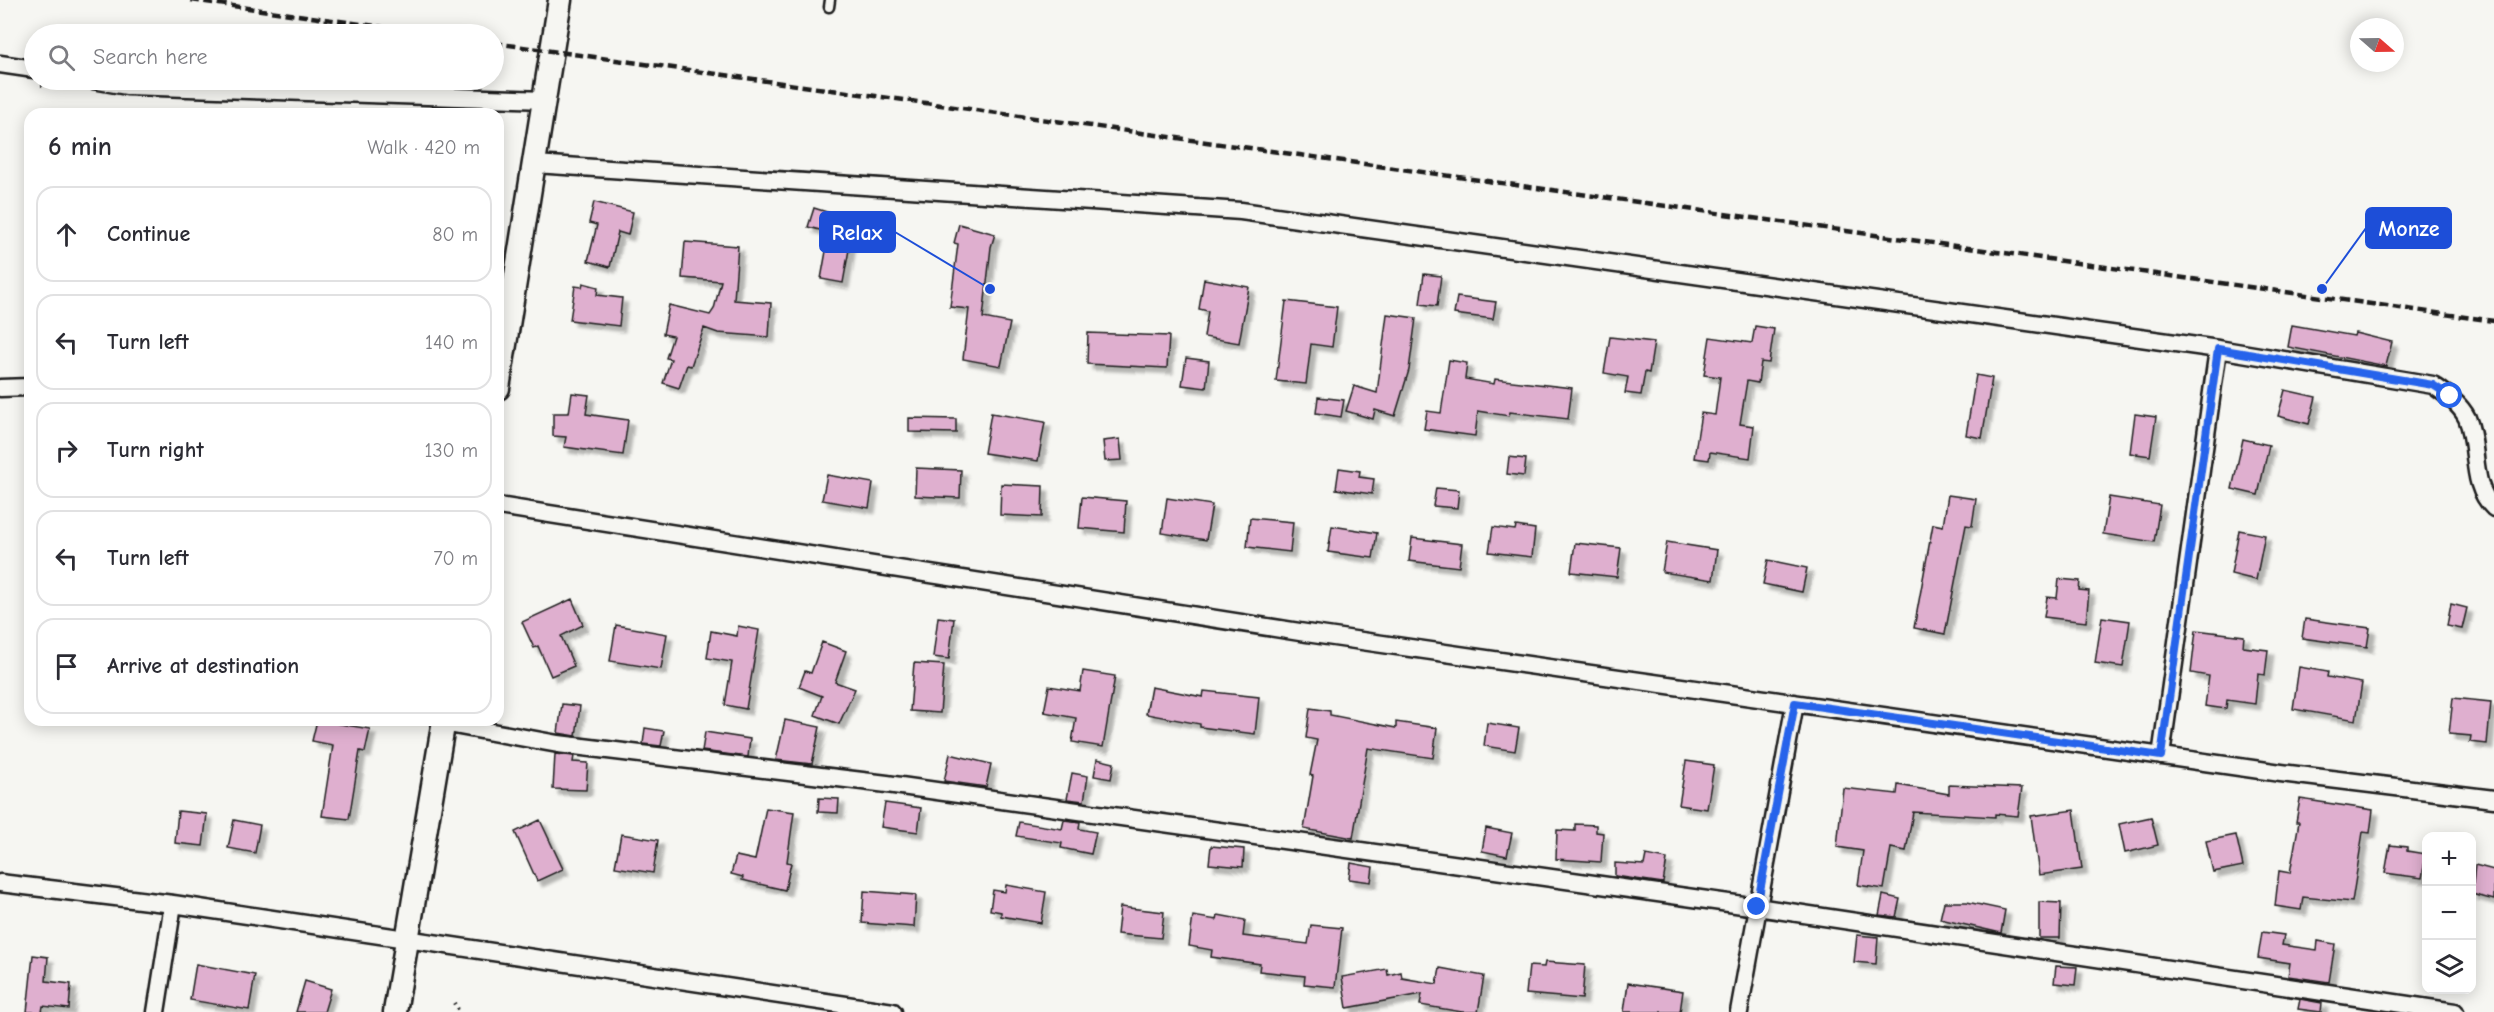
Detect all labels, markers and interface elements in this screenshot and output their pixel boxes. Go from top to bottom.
north arrow [2350,18,2404,72]
search box [24,24,504,90]
icon: search [45,41,78,74]
text: Search here [93,44,208,70]
text: 6 min [48,132,112,162]
text: Walk · 420 m [367,136,480,159]
callout: Monze [2366,208,2451,248]
callout: Relax [820,212,895,252]
text: Monze [2379,216,2440,242]
icon: ahead [50,218,83,251]
text: Relax [832,220,883,246]
text: Continue [107,221,190,247]
text: 80 m [432,223,478,246]
icon: left [50,326,83,359]
text: Turn left [107,329,189,355]
text: 140 m [425,331,478,354]
route start [2436,382,2462,408]
icon: right [50,434,83,467]
text: Turn right [107,437,204,463]
text: 130 m [425,439,478,462]
icon: left [50,542,83,575]
text: Turn left [107,545,189,571]
text: 70 m [433,547,478,570]
icon: arrive [50,650,83,683]
text: Arrive at destination [107,653,299,679]
map controls [2422,832,2476,994]
button: + [2422,832,2476,886]
button: − [2422,886,2476,940]
route end [1743,893,1769,919]
button: layers [2422,940,2476,994]

